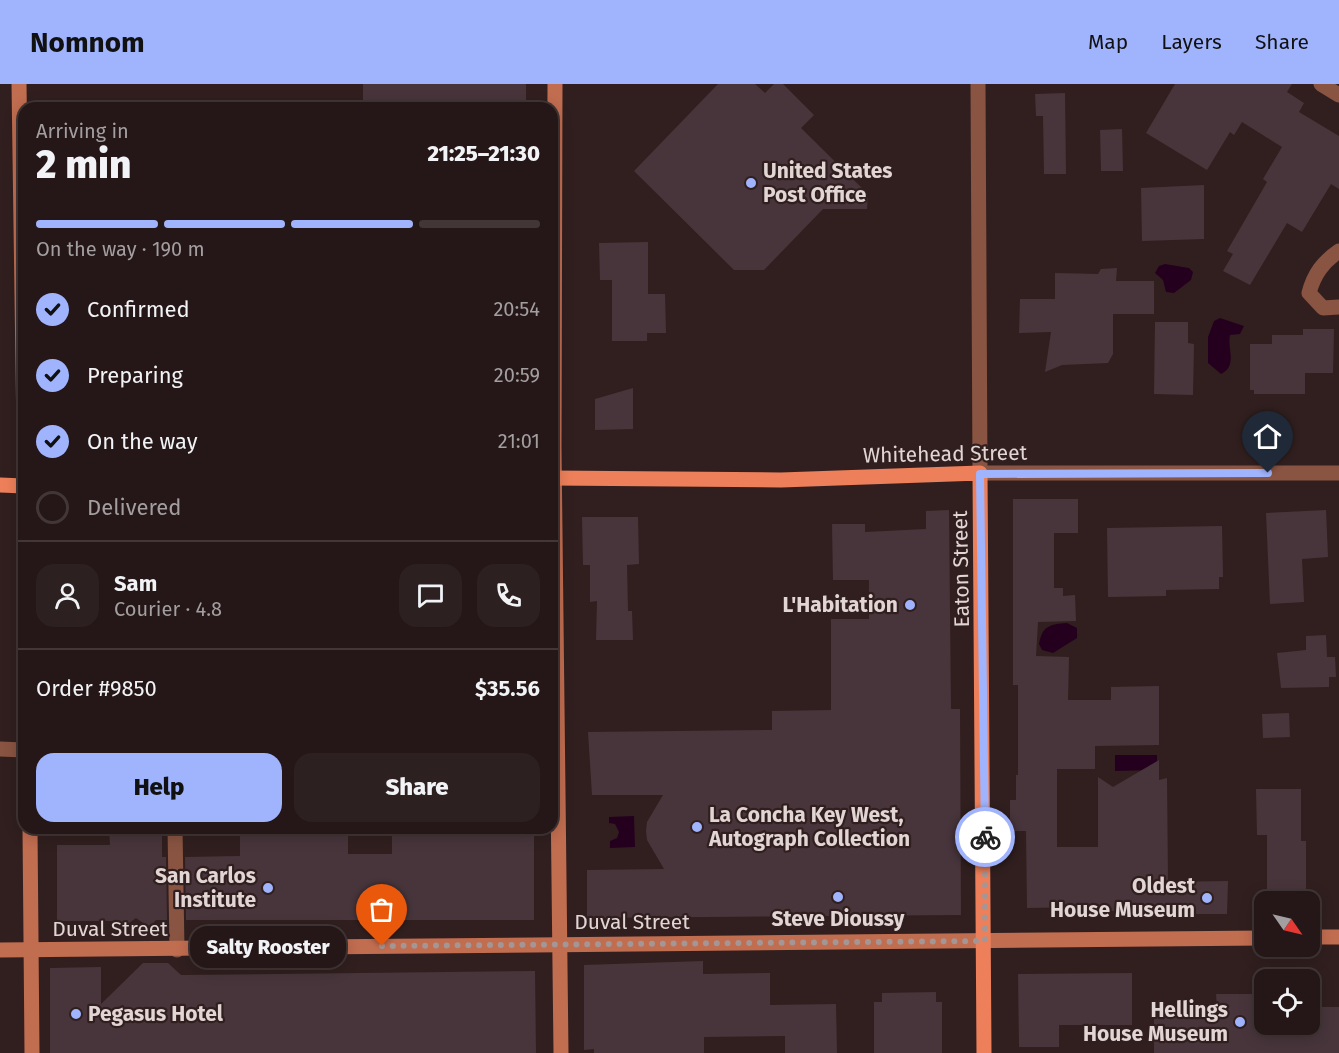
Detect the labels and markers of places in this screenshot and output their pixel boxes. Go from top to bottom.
place label: United States Post Office [763,158,892,208]
marker: United States Post Office [744,176,758,190]
pin [1242,411,1293,473]
place label: L'Habitation [783,592,898,618]
marker: L'Habitation [903,598,917,612]
place label: La Concha Key West, Autograph Collection [708,802,910,852]
marker: La Concha Key West, Autograph Collection [690,820,704,834]
place label: San Carlos Institute [155,863,256,913]
place label: Oldest House Museum [1050,873,1196,923]
marker: San Carlos Institute [261,881,275,895]
pin [356,884,407,946]
marker: Steve Dioussy [831,890,845,904]
marker: Oldest House Museum [1200,891,1214,905]
place label: Steve Dioussy [772,906,905,932]
callout: Salty Rooster [190,925,346,967]
place label: Hellings House Museum [1083,997,1228,1047]
place label: Pegasus Hotel [88,1001,224,1027]
marker: Pegasus Hotel [69,1007,83,1021]
marker: Hellings House Museum [1233,1015,1247,1029]

